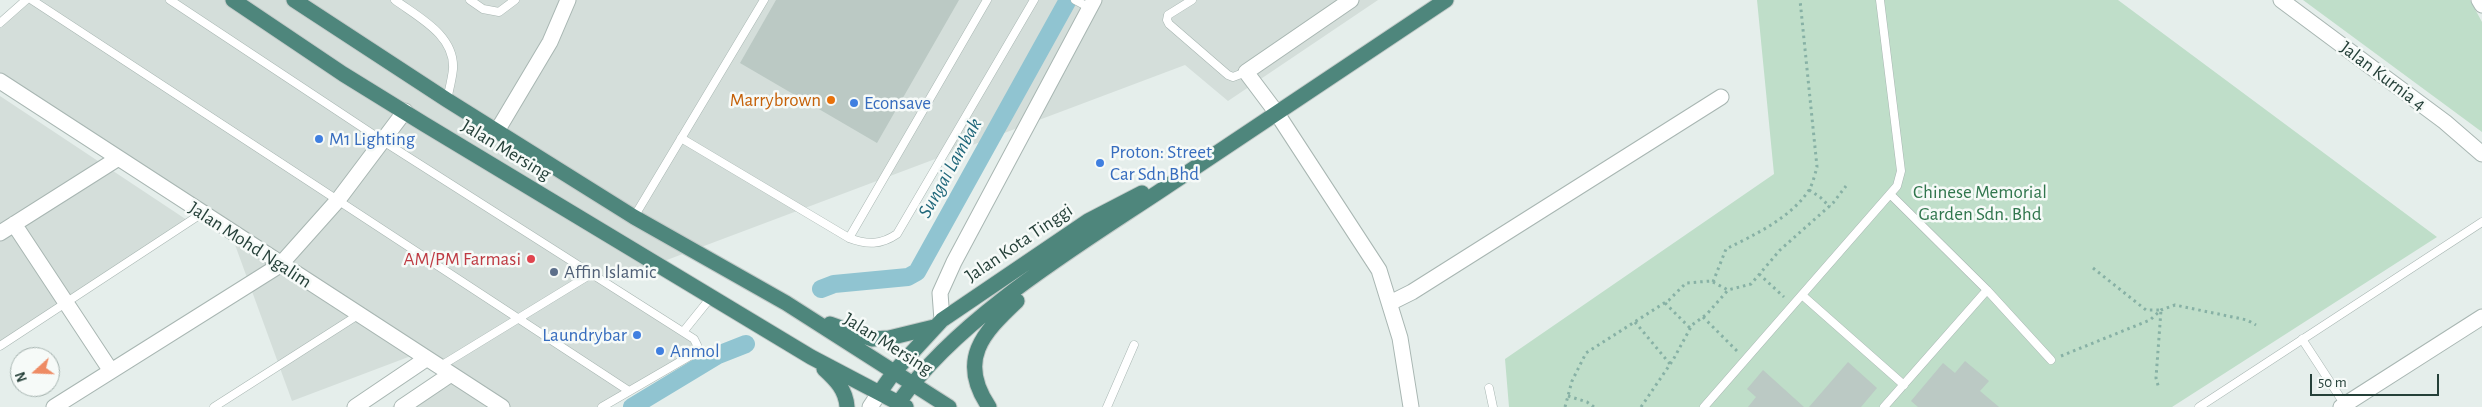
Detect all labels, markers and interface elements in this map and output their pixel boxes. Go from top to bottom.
street label: Jalan Kurnia 4 [2336,36,2430,116]
place label: Marrybrown [730,89,821,111]
place label: Econsave [864,92,931,114]
marker: Marrybrown [825,94,837,106]
marker: Econsave [848,97,860,109]
street label: Jalan Mersing [457,114,555,186]
water label: Sungai Lambak [913,114,987,222]
place label: M1 Lighting [329,128,415,150]
marker: M1 Lighting [313,133,325,145]
place label: Proton: Street Car Sdn Bhd [1110,141,1212,185]
marker: Proton: Street Car Sdn Bhd [1094,157,1106,169]
park label: Chinese Memorial Garden Sdn. Bhd [1913,181,2047,225]
street label: Jalan Mohd Ngalim [184,197,316,293]
street label: Jalan Kota Tinggi [961,199,1077,287]
place label: AM/PM Farmasi [404,248,521,270]
marker: AM/PM Farmasi [525,253,537,265]
place label: Affin Islamic [564,261,656,283]
marker: Affin Islamic [548,266,560,278]
street label: Jalan Mersing [839,308,937,380]
place label: Laundrybar [542,324,627,346]
marker: Laundrybar [631,329,643,341]
place label: Anmol [670,340,720,362]
marker: Anmol [654,345,666,357]
north arrow [10,347,60,397]
scale bar [2312,364,2441,396]
text: N [14,370,30,384]
text: 50 m [2318,375,2347,390]

